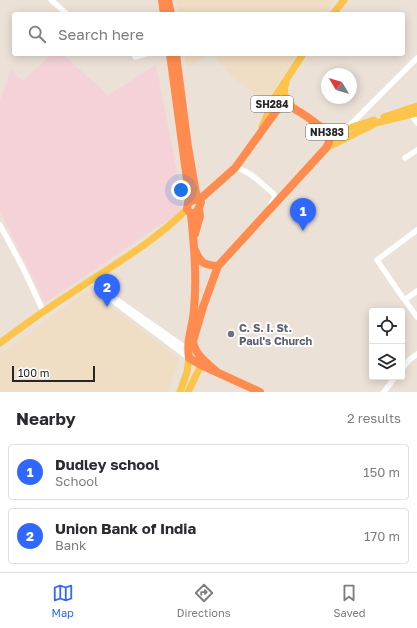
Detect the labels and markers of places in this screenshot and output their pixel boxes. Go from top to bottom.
pin: 1 [290,198,316,231]
pin: 2 [94,274,120,307]
place label: C. S. I. St. Paul's Church [239,321,312,347]
marker: C. S. I. St. Paul's Church [226,329,236,339]

